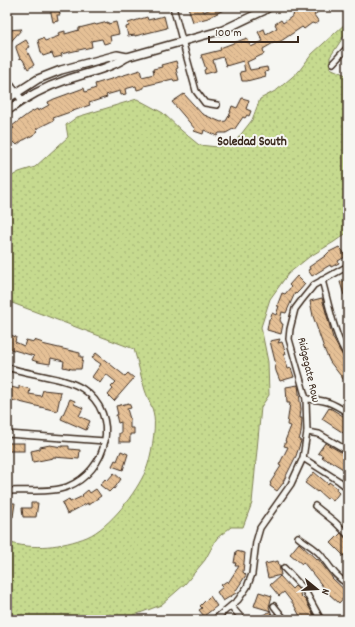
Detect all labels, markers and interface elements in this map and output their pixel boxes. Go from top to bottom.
scale bar [209,18,298,44]
text: 100 m [215,25,242,42]
district label: Soledad South [217,133,287,152]
street label: Ridgegate Row [292,336,324,405]
north arrow [297,569,337,609]
text: N [316,586,333,597]

